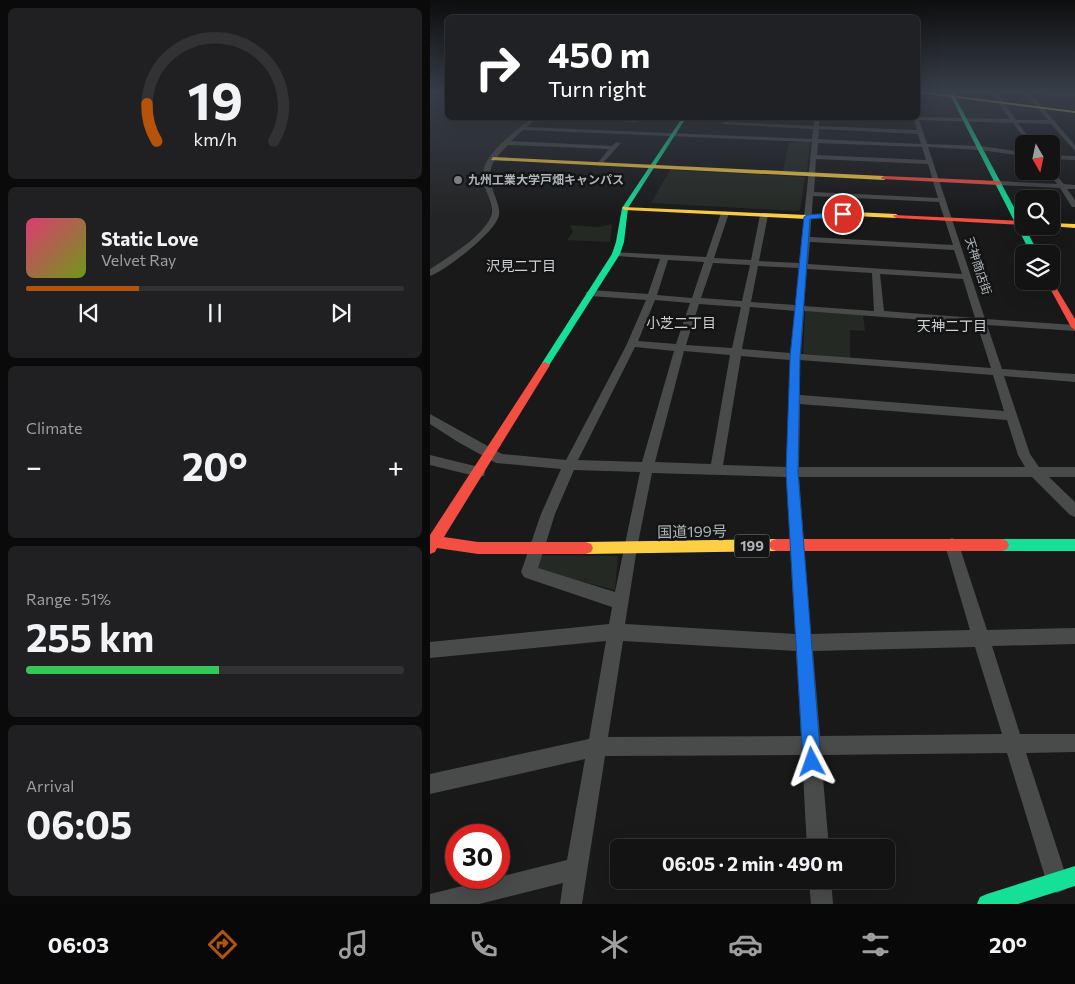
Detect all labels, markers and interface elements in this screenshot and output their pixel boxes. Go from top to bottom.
text: 450 m [548,32,650,75]
icon: right [465,35,530,100]
text: 19 [187,67,243,131]
text: Turn right [548,75,646,102]
text: km/h [193,128,237,150]
north arrow [1015,135,1060,180]
map controls [1015,135,1060,290]
place label: 九州工業大学戸畑キャンパス [468,172,624,186]
marker: 九州工業大学戸畑キャンパス [452,174,464,186]
button: search [1015,190,1060,235]
pin [822,193,864,235]
icon: arrive [829,200,857,228]
text: Static Love [101,227,198,250]
street label: 天神商店街 [963,235,995,296]
button: layers [1015,245,1060,290]
text: Velvet Ray [101,250,176,269]
district label: 沢見二丁目 [486,257,556,274]
icon: previous [75,299,103,327]
icon: pause [201,299,229,327]
icon: next [327,299,355,327]
district label: 小芝二丁目 [646,314,716,331]
district label: 天神二丁目 [917,317,987,334]
text: Climate [26,418,82,437]
text: 20° [182,442,248,489]
text: − [26,449,42,483]
text: + [388,449,404,483]
street label: 国道199号 [657,521,727,541]
road number: 199 [734,534,770,558]
text: Range · 51% [26,589,111,608]
text: 255 km [26,613,154,660]
position arrow [785,735,837,787]
text: Arrival [26,776,74,795]
text: 06:05 [26,800,132,847]
speed limit sign: 30 [445,824,510,889]
text: 06:05 · 2 min · 490 m [662,852,843,875]
icon: directions [205,927,240,962]
icon: music [336,927,371,962]
icon: phone [466,927,501,962]
icon: climate [597,927,632,962]
icon: car [728,927,763,962]
icon: filters [858,927,893,962]
text: 06:03 [48,931,109,958]
text: 20° [989,931,1027,958]

